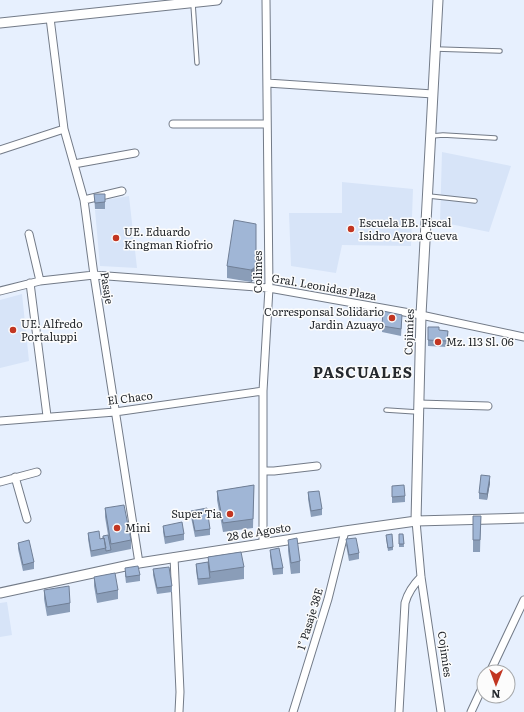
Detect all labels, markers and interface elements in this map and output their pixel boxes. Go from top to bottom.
place label: Escuela EB. Fiscal Isidro Ayora Cueva [359,214,458,243]
place label: UE. Eduardo Kingman Riofrio [124,223,213,252]
marker: Escuela EB. Fiscal Isidro Ayora Cueva [346,224,356,234]
marker: UE. Eduardo Kingman Riofrio [111,233,121,243]
street label: Colimes [249,251,265,293]
street label: Gral. Leonidas Plaza [271,269,378,303]
street label: Pasaje [98,271,118,305]
place label: Corresponsal Solidario Jardin Azuayo [264,303,384,332]
street label: Cojimíes [399,309,417,355]
marker: Corresponsal Solidario Jardin Azuayo [387,313,397,323]
place label: UE. Alfredo Portaluppi [21,315,83,344]
marker: UE. Alfredo Portaluppi [8,325,18,335]
place label: Mz. 113 Sl. 06 [446,333,514,349]
marker: Mz. 113 Sl. 06 [433,337,443,347]
district label: PASCUALES [313,360,413,383]
street label: El Chaco [106,386,153,408]
place label: Super Tia [171,505,222,521]
marker: Super Tia [225,509,235,519]
street label: 28 de Agosto [226,518,292,544]
place label: Mini [125,519,151,535]
marker: Mini [112,523,122,533]
street label: 1° Pasaje 38E [292,586,326,652]
street label: Cojimíes [435,630,457,678]
north arrow [476,664,516,704]
text: N [491,687,501,703]

